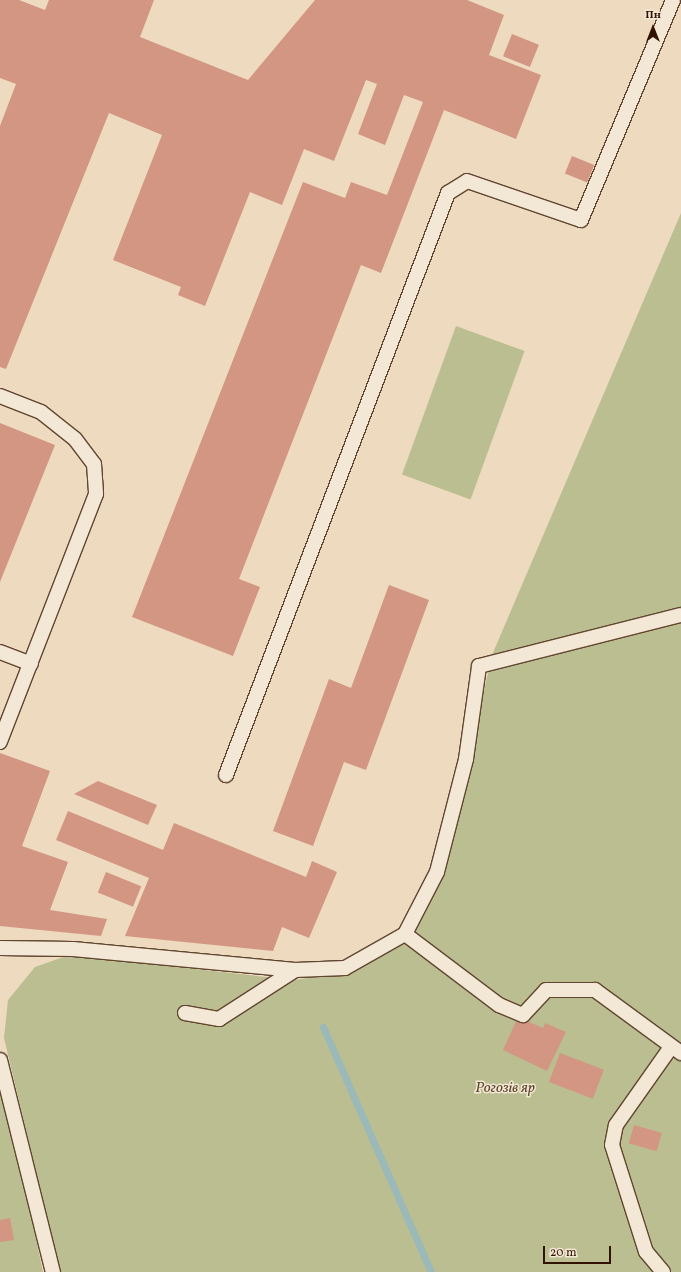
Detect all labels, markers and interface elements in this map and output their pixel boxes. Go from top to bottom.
north arrow [633,8,673,48]
text: Пн [645,8,661,23]
park label: Рогозів яр [475,1080,535,1098]
scale bar [545,1238,613,1264]
text: 20 m [550,1245,577,1261]

